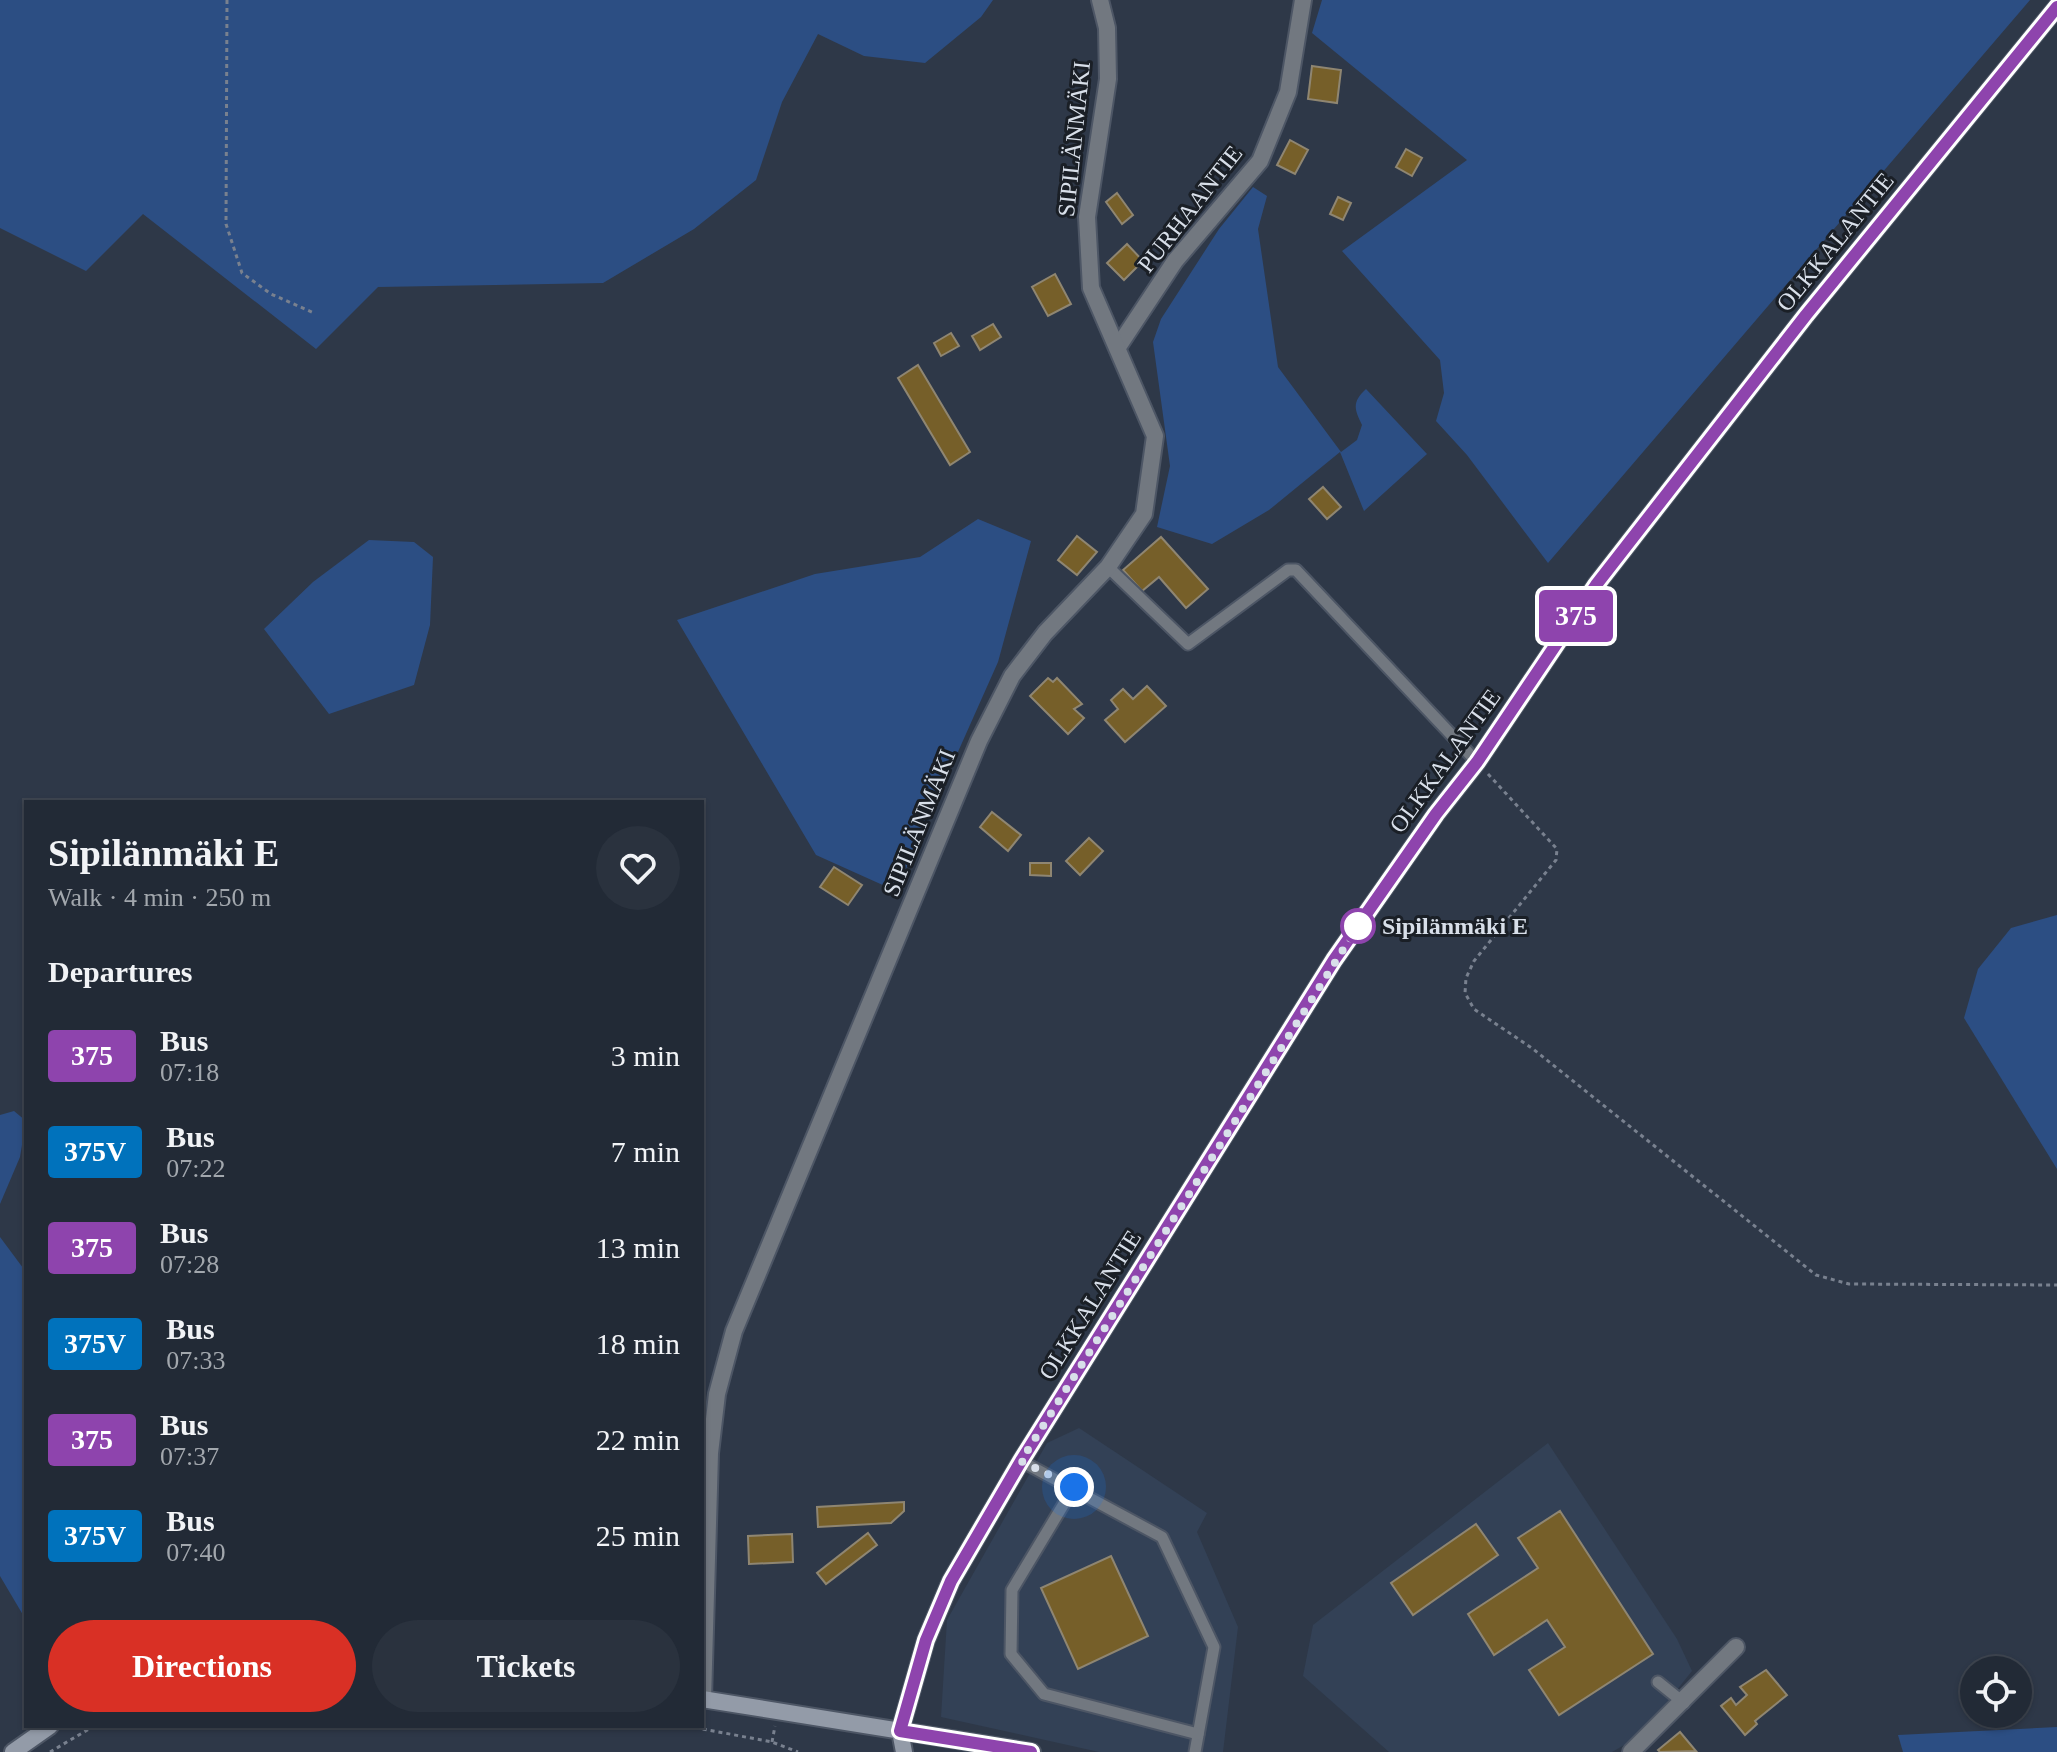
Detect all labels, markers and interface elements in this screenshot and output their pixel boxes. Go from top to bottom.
street label: SIPILÄNMÄKI [1053,60,1095,218]
street label: PURHAANTIE [1133,141,1247,277]
street label: OLKKALANTIE [1771,168,1899,316]
line badge: 375 [1530,590,1622,642]
text: 375 [1555,600,1597,631]
street label: OLKKALANTIE [1384,684,1506,838]
street label: SIPILÄNMÄKI [878,746,960,900]
button: heart [596,826,680,910]
text: Sipilänmäki E [48,832,279,874]
text: Walk · 4 min · 250 m [48,883,271,912]
marker: Sipilänmäki E [1341,909,1375,943]
place label: Sipilänmäki E [1382,913,1528,939]
text: Departures [48,955,192,988]
text: Bus [160,1024,208,1057]
text: 3 min [611,1039,680,1072]
text: 375 [71,1040,113,1071]
text: 07:18 [160,1058,219,1087]
text: Bus [166,1120,215,1153]
text: 7 min [611,1135,680,1168]
text: 375V [64,1136,126,1167]
text: 07:22 [166,1154,225,1183]
text: Bus [160,1216,208,1249]
street label: OLKKALANTIE [1034,1226,1146,1384]
text: 13 min [596,1231,680,1264]
text: 375 [71,1232,113,1263]
text: 07:28 [160,1250,219,1279]
text: Bus [166,1312,215,1345]
text: 18 min [596,1327,680,1360]
text: 375V [64,1328,126,1359]
text: 07:33 [166,1346,225,1375]
text: Bus [160,1408,208,1441]
text: 22 min [596,1423,680,1456]
text: 375 [71,1424,113,1455]
text: 07:37 [160,1442,219,1471]
your location [1054,1467,1094,1507]
text: Bus [166,1504,215,1537]
text: 25 min [596,1519,680,1552]
text: 375V [64,1520,126,1551]
text: 07:40 [166,1538,225,1567]
button: Directions [48,1620,356,1712]
button: Tickets [372,1620,680,1712]
map controls [1960,1656,2032,1728]
button: locate [1960,1656,2032,1728]

